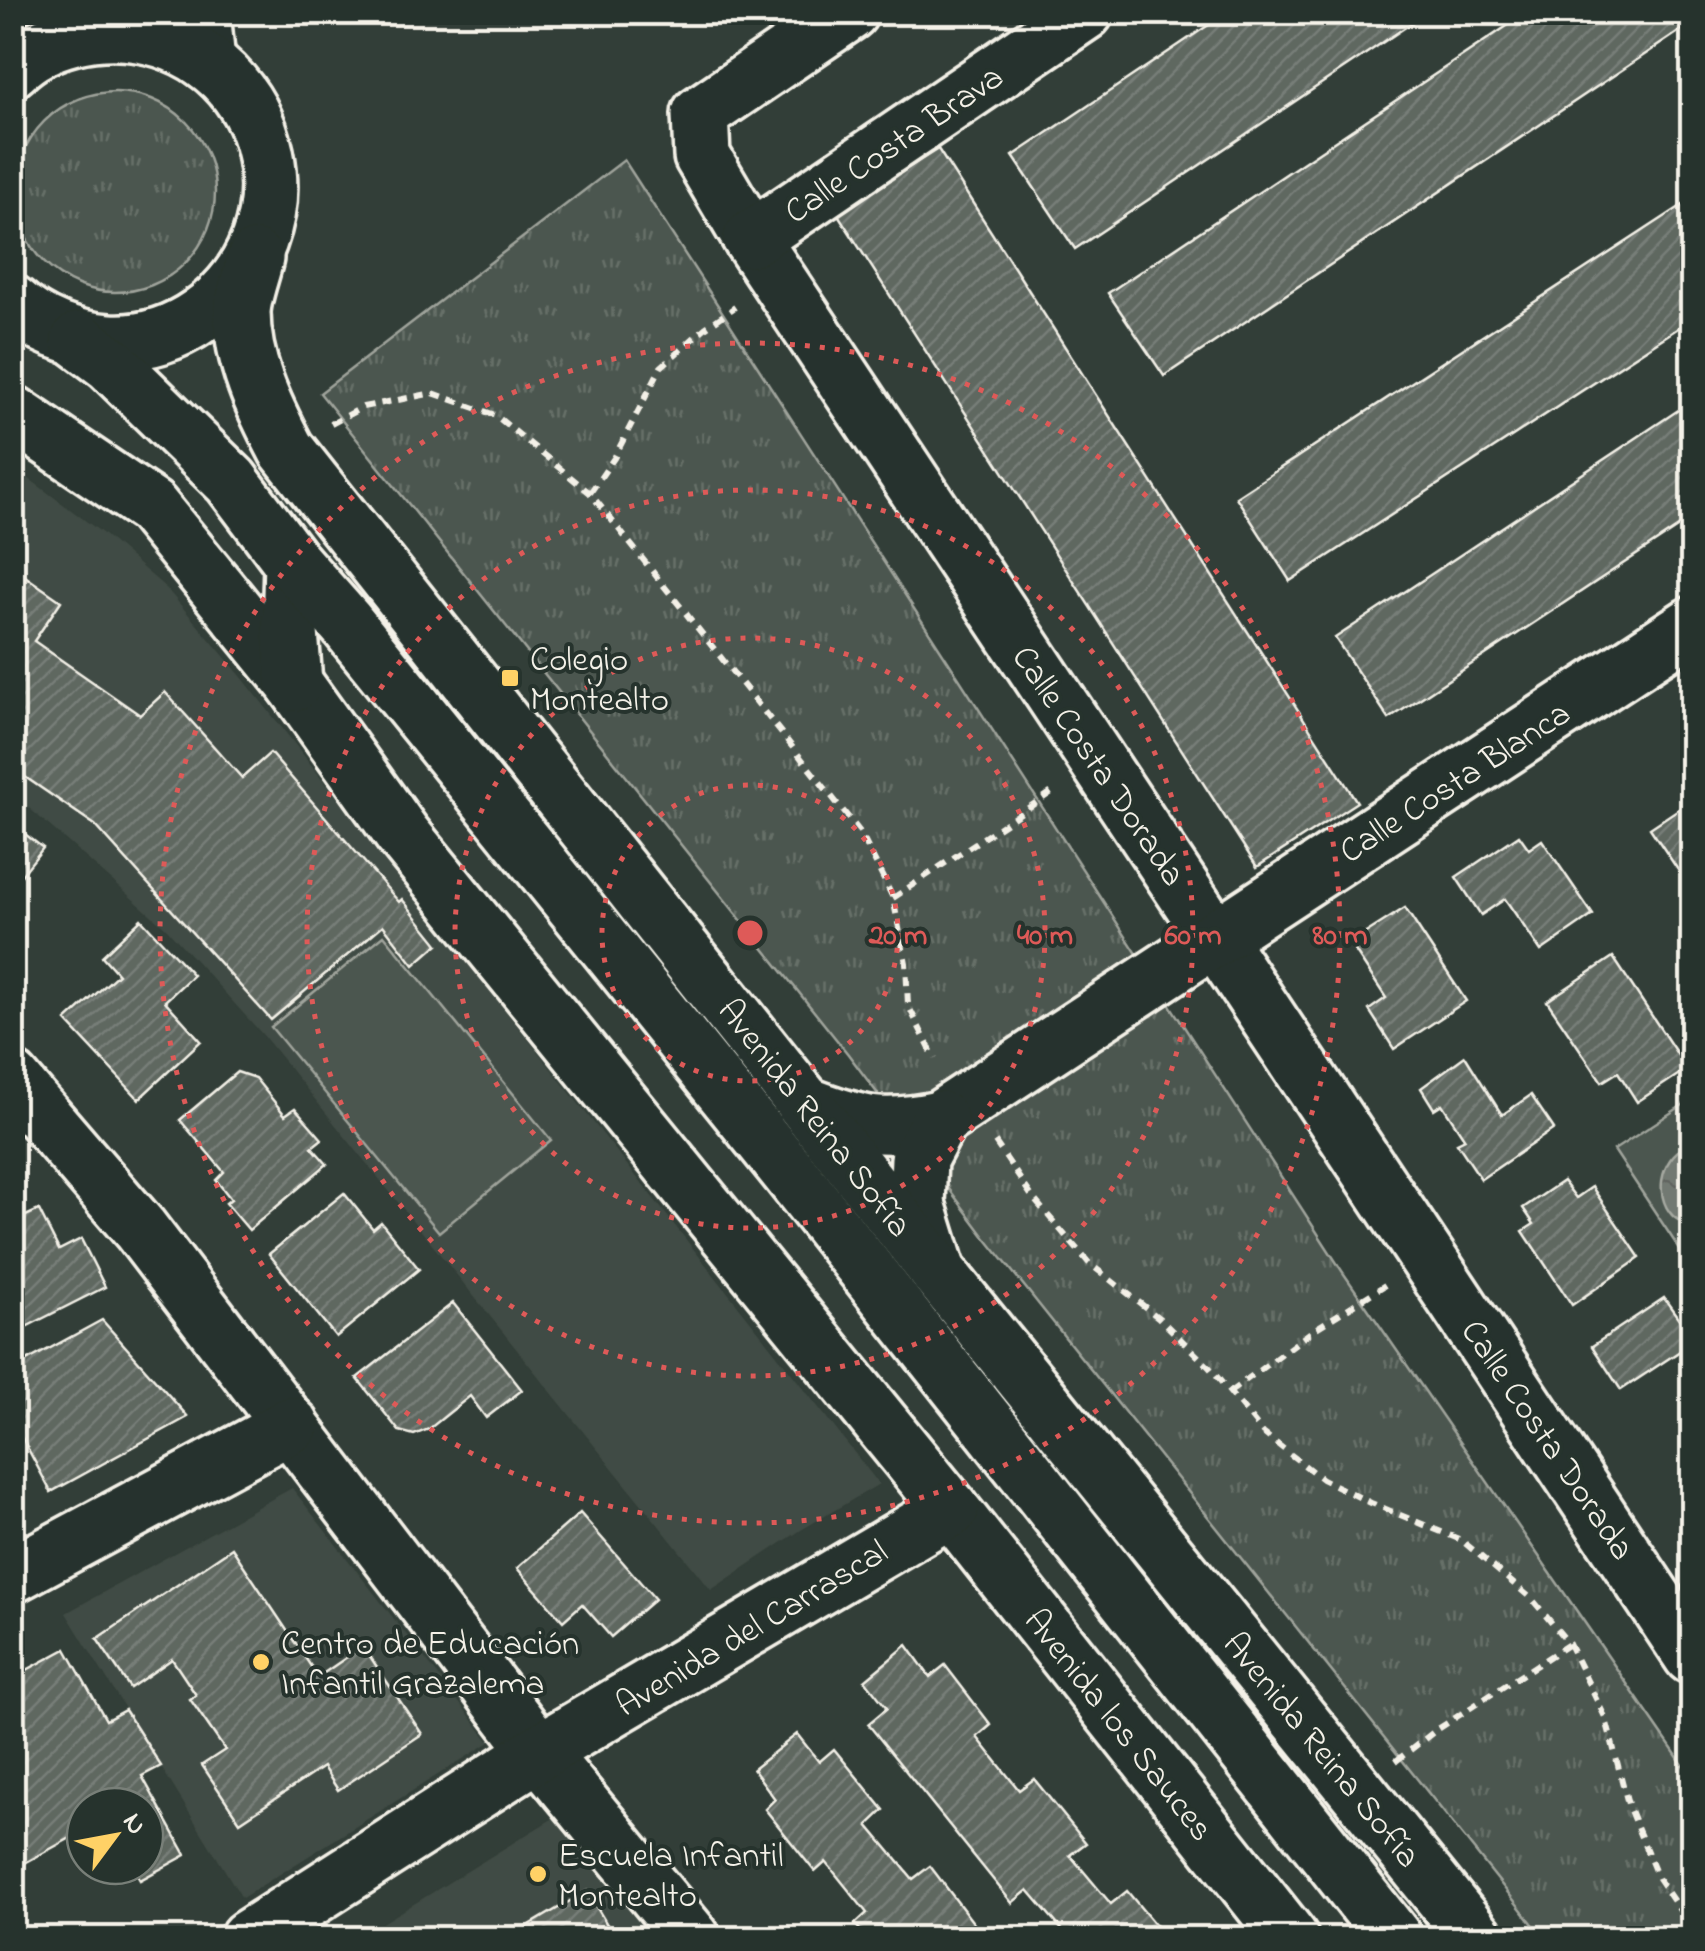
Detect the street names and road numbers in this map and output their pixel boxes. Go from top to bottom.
street label: Calle Costa Brava [775,54,1015,238]
street label: Calle Costa Dorada [997,636,1197,898]
street label: Calle Costa Blanca [1330,690,1582,878]
street label: Avenida Reina Sofía [704,989,923,1250]
street label: Calle Costa Dorada [1446,1310,1646,1572]
street label: Avenida del Carrascal [607,1528,899,1732]
street label: Avenida los Sauces [1010,1599,1225,1854]
street label: Avenida Reina Sofía [1209,1622,1432,1880]

